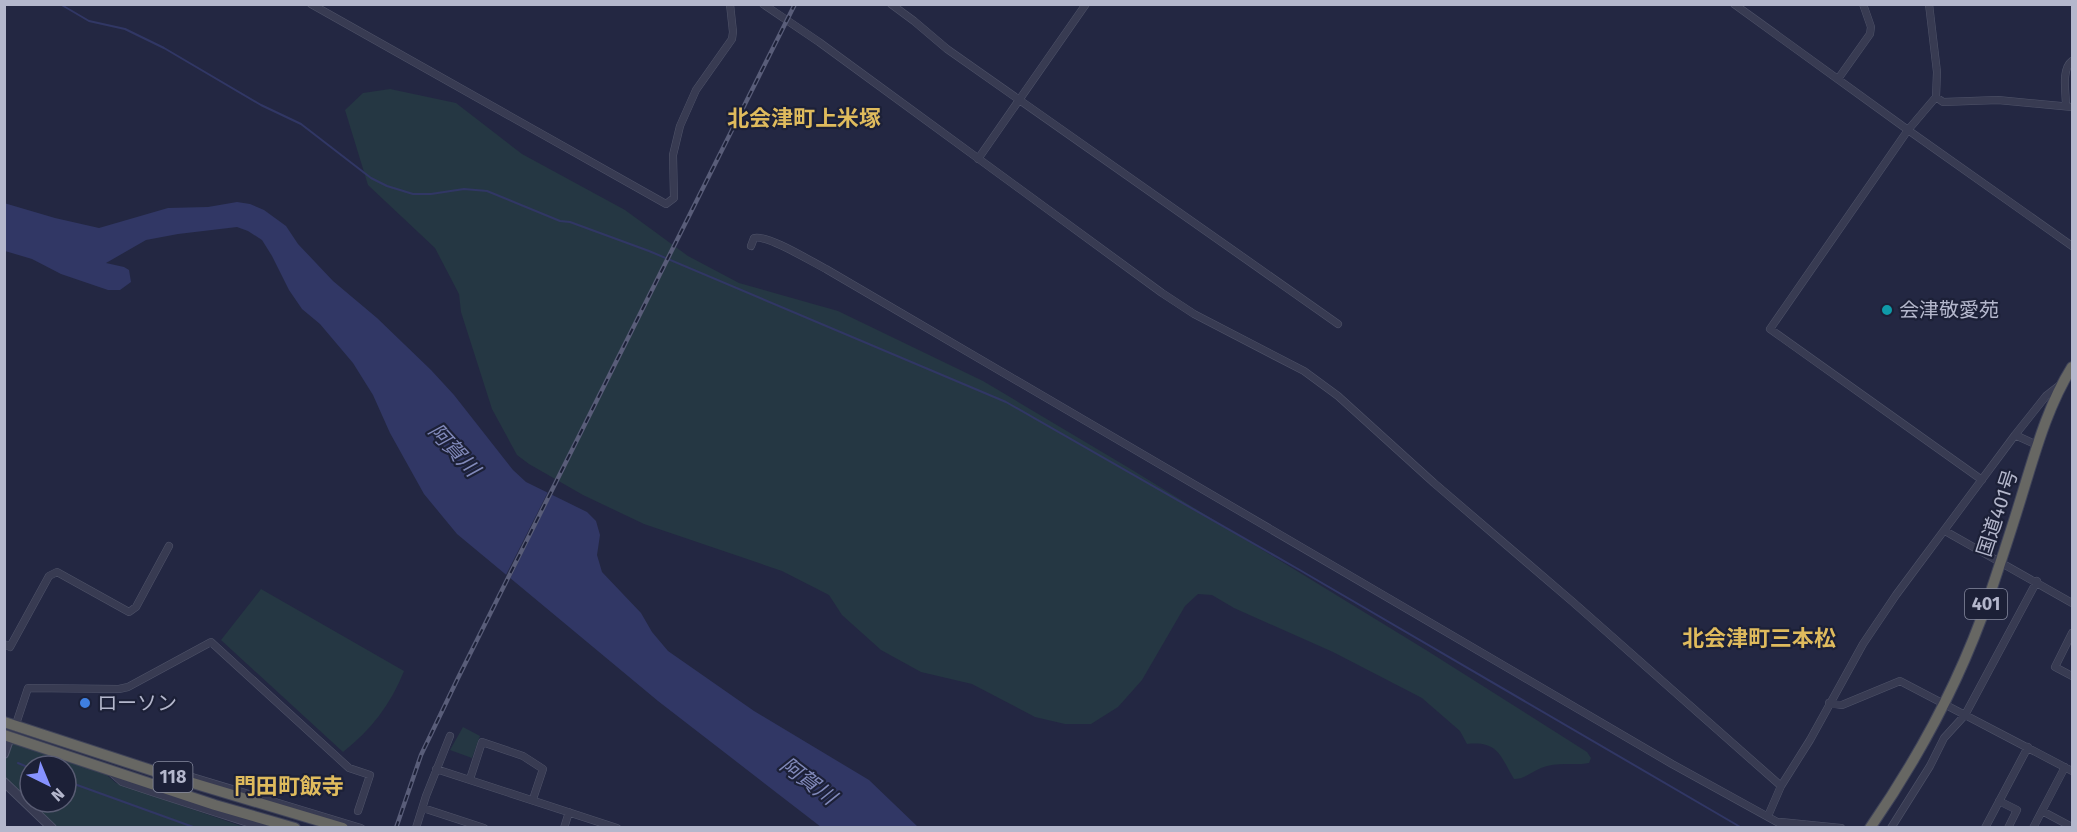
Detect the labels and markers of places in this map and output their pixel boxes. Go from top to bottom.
place label: 会津敬愛苑 [1899,298,1999,322]
marker: 会津敬愛苑 [1880,303,1894,317]
place label: ローソン [97,691,177,715]
marker: ローソン [78,696,92,710]

